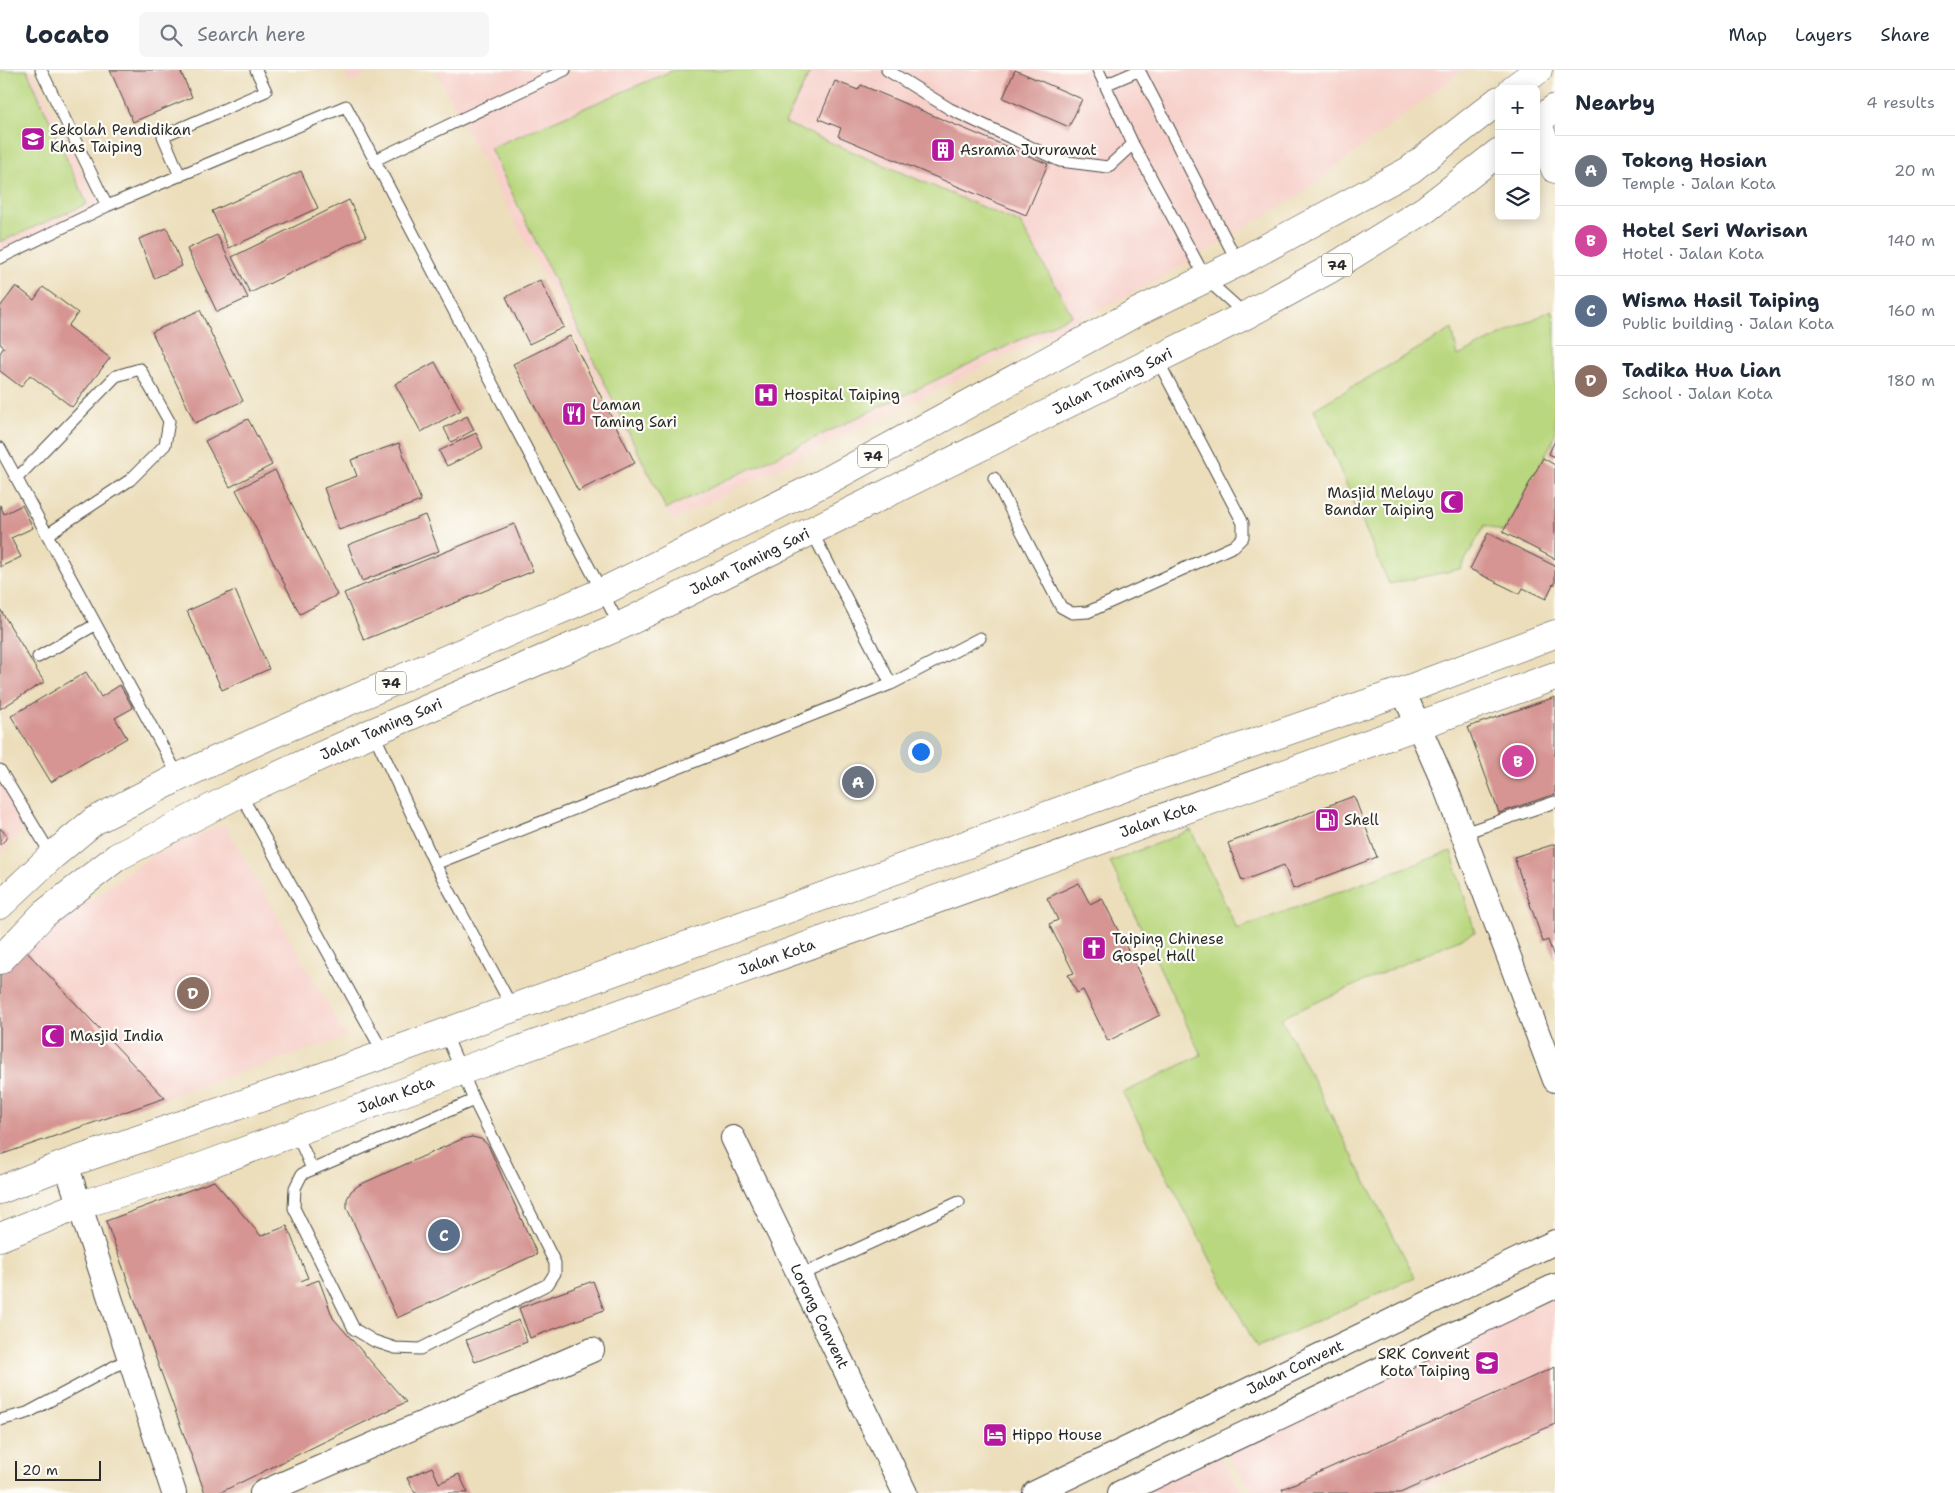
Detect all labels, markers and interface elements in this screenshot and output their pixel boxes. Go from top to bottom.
search box [139,12,489,57]
text: Locato [25,19,109,51]
icon: search [157,21,185,49]
text: Search here [197,22,306,47]
text: Map [1729,23,1767,47]
text: Layers [1795,23,1852,47]
text: Share [1880,23,1930,47]
map controls [1495,85,1540,220]
button: + [1495,85,1540,130]
text: Nearby [1575,89,1655,117]
text: 4 results [1866,92,1935,113]
place label: Sekolah Pendidikan Khas Taiping [50,120,191,157]
school or university icon: Sekolah Pendidikan Khas Taiping [20,126,46,152]
button: − [1495,130,1540,175]
building icon: Asrama Jururawat [930,137,956,163]
place label: Asrama Jururawat [960,140,1097,160]
text: Tokong Hosian [1622,148,1767,173]
text: A [1585,160,1597,181]
text: 20 m [1894,160,1935,181]
text: Temple · Jalan Kota [1622,173,1776,194]
button: layers [1495,175,1540,220]
text: Hotel Seri Warisan [1622,218,1808,243]
text: B [1586,230,1596,251]
text: 140 m [1888,230,1935,251]
text: Hotel · Jalan Kota [1622,243,1764,264]
road number: 74 [1322,254,1352,276]
text: Wisma Hasil Taiping [1622,288,1819,313]
text: C [1586,300,1596,321]
text: 160 m [1888,300,1935,321]
text: Public building · Jalan Kota [1622,313,1834,334]
street label: Jalan Taming Sari [1049,343,1176,420]
text: Tadika Hua Lian [1622,358,1781,383]
text: D [1585,370,1597,391]
text: 180 m [1887,370,1935,391]
hospital icon: Hospital Taiping [753,382,779,408]
text: School · Jalan Kota [1622,383,1773,404]
place label: Hospital Taiping [784,385,900,405]
place label: Laman Taming Sari [592,395,677,432]
restaurant icon: Laman Taming Sari [561,401,587,427]
road number: 74 [858,444,888,468]
place label: Masjid Melayu Bandar Taiping [1324,483,1434,520]
mosque icon: Masjid Melayu Bandar Taiping [1439,489,1465,515]
street label: Jalan Taming Sari [687,523,813,600]
road number: 74 [376,672,406,694]
street label: Jalan Taming Sari [317,693,445,765]
your location [908,739,934,765]
pin: B [1502,742,1534,780]
pin: A [842,763,874,801]
street label: Jalan Kota [1117,796,1199,842]
fuel station icon: Shell [1314,807,1340,833]
place label: Shell [1344,810,1379,830]
place label: Taiping Chinese Gospel Hall [1112,929,1224,966]
street label: Jalan Kota [736,934,818,980]
church icon: Taiping Chinese Gospel Hall [1081,935,1107,961]
pin: D [177,974,209,1012]
mosque icon: Masjid India [40,1023,66,1049]
place label: Masjid India [70,1026,164,1046]
street label: Jalan Kota [355,1072,438,1118]
pin: C [428,1216,460,1254]
street label: Lorong Convent [785,1260,853,1372]
street label: Jalan Convent [1244,1336,1347,1399]
place label: SRK Convent Kota Taiping [1378,1344,1470,1381]
school or university icon: SRK Convent Kota Taiping [1474,1350,1500,1376]
hotel icon: Hippo House [982,1422,1008,1448]
place label: Hippo House [1012,1425,1102,1445]
scale bar [15,1458,101,1481]
text: 20 m [22,1461,58,1479]

